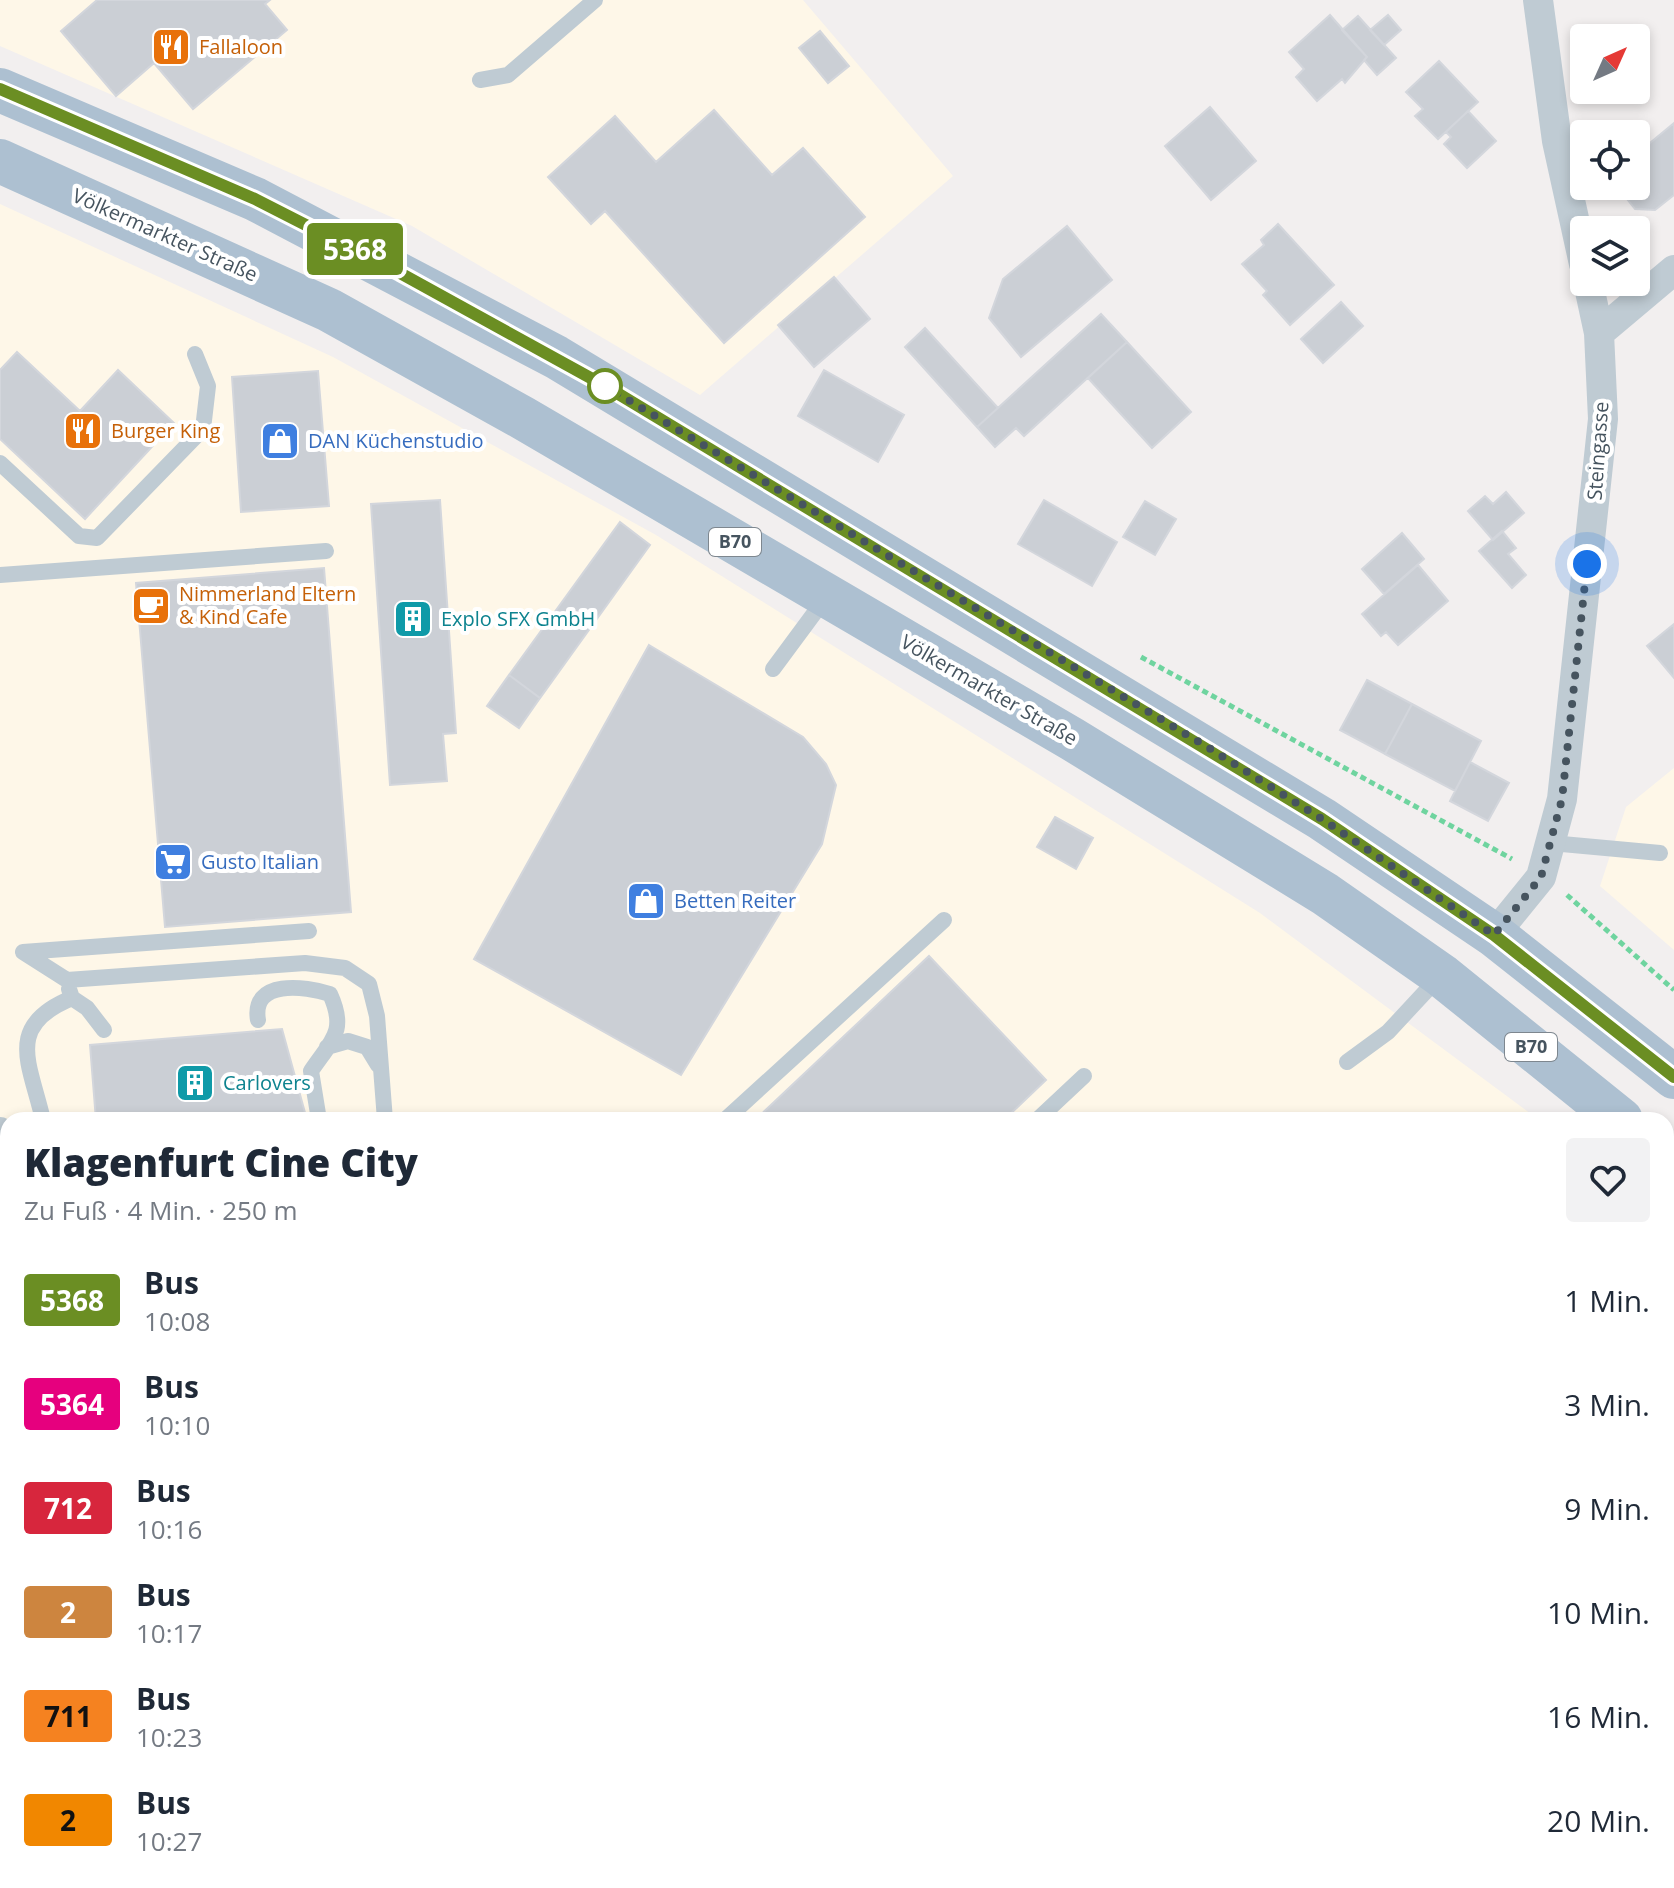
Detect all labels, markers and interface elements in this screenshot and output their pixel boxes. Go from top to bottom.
north arrow [1570,24,1650,104]
map controls [1570,24,1650,296]
restaurant icon: Fallaloon [150,26,192,68]
place label: Fallaloon [199,33,283,60]
button: locate [1570,120,1650,200]
street label: Völkermarkter Straße [68,182,262,288]
button: layers [1570,216,1650,296]
line badge: 5368 [299,223,411,275]
text: 5368 [323,230,387,268]
unlabelled marker [588,369,622,403]
street label: Steingasse [1581,401,1614,501]
restaurant icon: Burger King [62,410,104,452]
place label: Burger King [111,417,220,444]
shop icon: DAN Küchenstudio [259,420,301,462]
place label: DAN Küchenstudio [308,427,484,454]
road number: B70 [709,528,761,556]
your location [1567,544,1607,584]
place label: Nimmerland Eltern & Kind Cafe [179,580,356,630]
cafe icon: Nimmerland Eltern & Kind Cafe [130,585,172,627]
building icon: Explo SFX GmbH [392,598,434,640]
place label: Explo SFX GmbH [441,605,595,632]
street label: Völkermarkter Straße [896,628,1083,751]
supermarket icon: Gusto Italian [152,841,194,883]
place label: Gusto Italian [201,848,319,875]
shop icon: Betten Reiter [625,880,667,922]
place label: Betten Reiter [674,887,796,914]
road number: B70 [1505,1033,1557,1061]
building icon: Carlovers [174,1062,216,1104]
place label: Carlovers [223,1069,311,1096]
text: Klagenfurt Cine City [24,1136,418,1188]
button: heart [1566,1138,1650,1222]
text: Zu Fuß · 4 Min. · 250 m [24,1192,298,1228]
text: Bus [144,1262,199,1303]
text: 1 Min. [1564,1280,1650,1321]
text: 5368 [40,1281,104,1319]
text: 10:08 [144,1303,210,1339]
text: Bus [144,1366,199,1407]
text: 3 Min. [1564,1384,1650,1425]
text: 5364 [40,1385,104,1423]
text: 10:10 [144,1407,210,1443]
text: Bus [136,1470,191,1511]
text: 9 Min. [1564,1488,1650,1529]
text: 712 [44,1489,92,1527]
text: 10:16 [136,1511,202,1547]
text: Bus [136,1574,191,1615]
text: 10 Min. [1547,1592,1650,1633]
text: 2 [60,1593,76,1631]
text: 10:17 [136,1615,202,1651]
text: Bus [136,1678,191,1719]
text: 16 Min. [1547,1696,1650,1737]
text: 711 [44,1697,92,1735]
text: 10:23 [136,1719,202,1755]
text: Bus [136,1782,191,1823]
text: 20 Min. [1547,1800,1650,1841]
text: 2 [60,1801,76,1839]
text: 10:27 [136,1823,202,1859]

